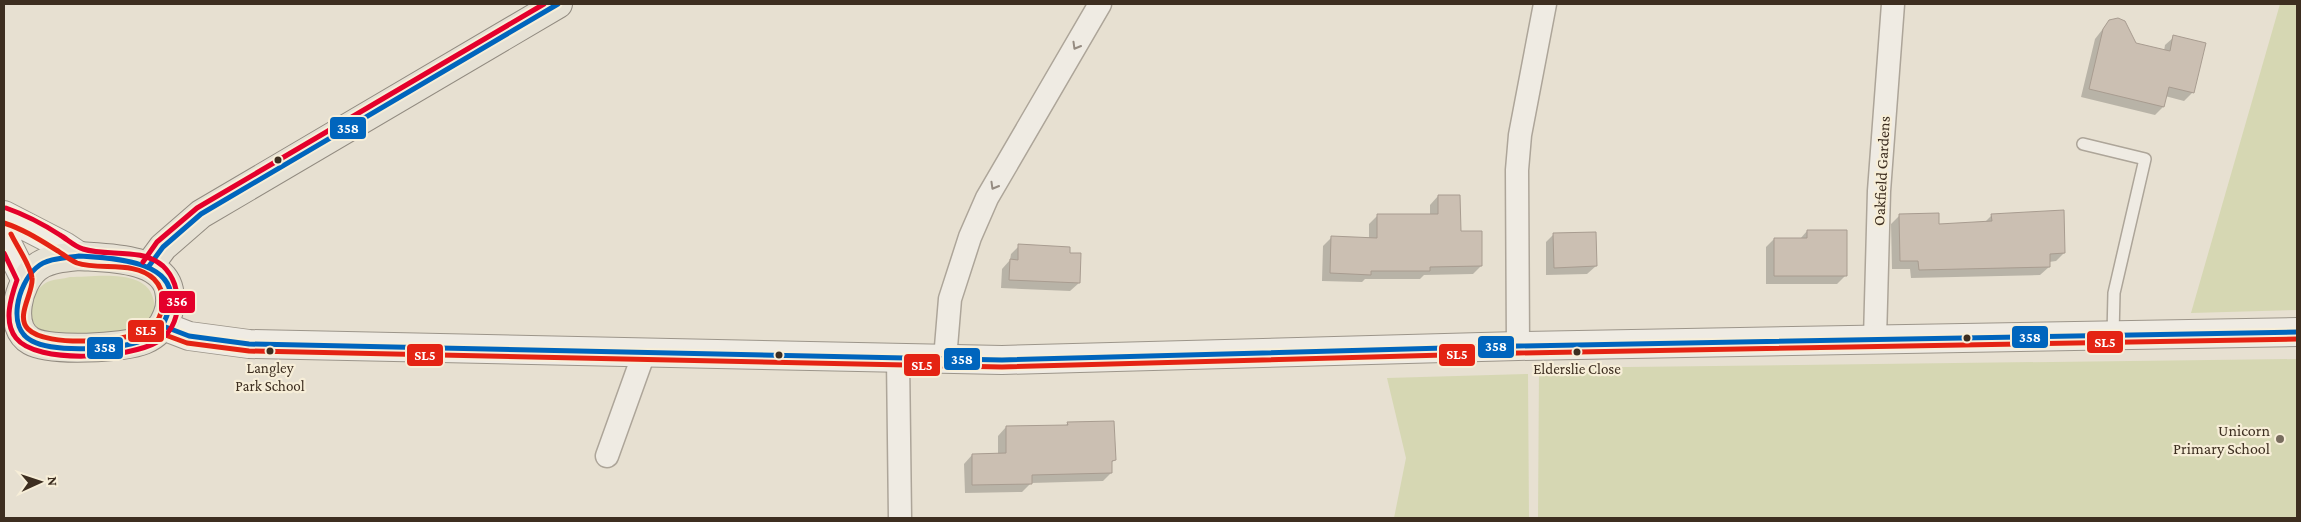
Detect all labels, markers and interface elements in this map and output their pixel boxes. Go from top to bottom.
one-way arrow [1072,40,1082,49]
line badge: 358 [329,116,367,140]
street label: Oakfield Gardens [1870,116,1893,226]
text: 358 [337,120,359,136]
unlabelled marker [273,155,283,165]
one-way arrow [990,181,1000,190]
line badge: 356 [158,290,196,314]
text: 356 [166,293,188,309]
line badge: SL5 [127,319,165,343]
text: SL5 [135,322,157,338]
line badge: 358 [2011,325,2049,349]
text: 358 [2019,329,2041,345]
line badge: SL5 [2086,330,2124,354]
unlabelled marker [1962,333,1972,343]
text: SL5 [2094,334,2116,350]
line badge: 358 [1477,335,1515,359]
line badge: 358 [86,336,124,360]
text: 358 [1485,338,1507,354]
text: 358 [94,339,116,355]
line badge: SL5 [406,343,444,367]
line badge: SL5 [1438,343,1476,367]
marker: Langley Park School [265,346,275,356]
text: SL5 [1446,346,1468,362]
text: SL5 [414,347,436,363]
line badge: 358 [943,347,981,371]
marker: Elderslie Close [1572,347,1582,357]
unlabelled marker [774,350,784,360]
text: 358 [951,351,973,367]
line badge: SL5 [903,353,941,377]
text: SL5 [911,357,933,373]
place label: Langley Park School [235,360,305,394]
place label: Elderslie Close [1533,361,1621,377]
place label: Unicorn Primary School [2173,422,2270,458]
marker: Unicorn Primary School [2274,433,2286,445]
north arrow [15,457,65,507]
text: N [45,476,61,487]

